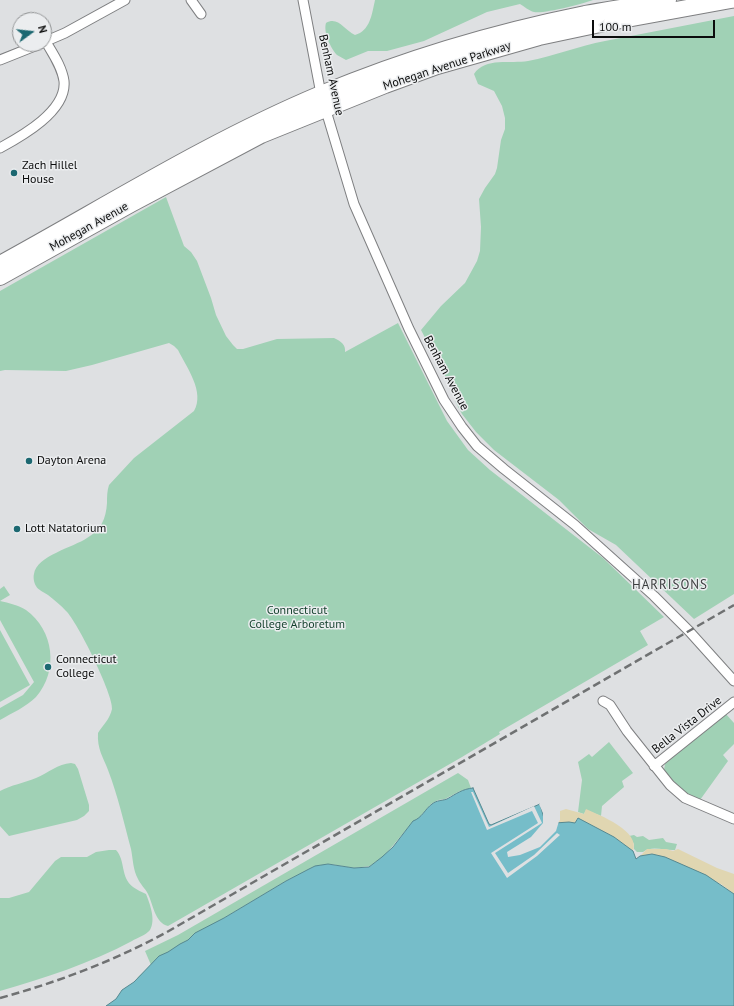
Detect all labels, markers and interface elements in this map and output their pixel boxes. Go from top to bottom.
north arrow [12,12,52,52]
scale bar [594,12,717,38]
text: 100 m [599,19,632,34]
text: N [35,24,50,34]
street label: Benham Avenue [315,33,347,117]
street label: Mohegan Avenue Parkway [381,38,513,94]
place label: Zach Hillel House [22,159,77,187]
marker: Zach Hillel House [9,168,19,178]
street label: Mohegan Avenue [47,199,131,255]
street label: Benham Avenue [420,333,472,413]
place label: Dayton Arena [37,454,106,468]
marker: Dayton Arena [24,456,34,466]
place label: Lott Natatorium [25,522,106,536]
marker: Lott Natatorium [12,524,22,534]
district label: HARRISONS [632,577,708,593]
park label: Connecticut College Arboretum [249,604,345,632]
place label: Connecticut College [56,653,117,681]
marker: Connecticut College [43,662,53,672]
street label: Bella Vista Drive [649,693,725,757]

